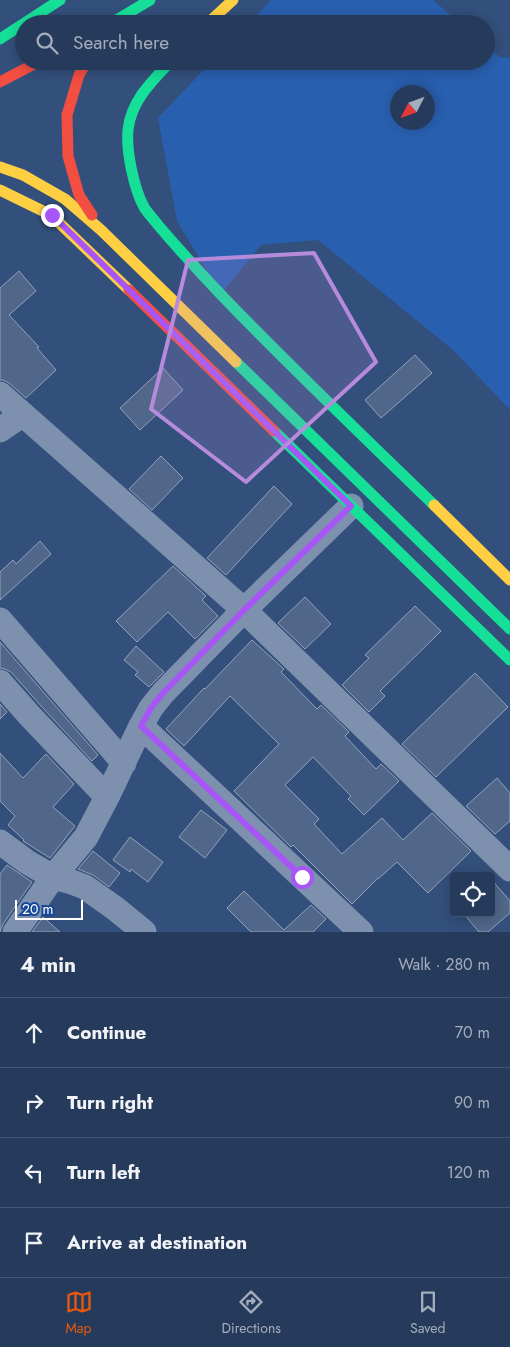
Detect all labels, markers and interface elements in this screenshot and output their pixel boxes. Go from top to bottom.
search box [15,15,495,70]
icon: search [33,29,61,57]
text: Search here [73,29,169,56]
north arrow [390,85,435,130]
route end [41,204,64,227]
route start [291,866,314,889]
map controls [450,872,495,917]
button: locate [450,872,495,917]
scale bar [15,897,82,920]
text: 20 m [22,899,54,919]
text: 4 min [20,950,76,980]
text: Walk · 280 m [398,953,490,976]
icon: ahead [20,1019,48,1047]
text: Continue [67,1019,146,1046]
text: 70 m [455,1021,490,1044]
icon: right [20,1089,48,1117]
text: Turn right [67,1089,153,1116]
text: 90 m [454,1091,490,1114]
icon: left [20,1159,48,1187]
text: Turn left [67,1159,140,1186]
text: 120 m [447,1161,490,1184]
icon: arrive [20,1229,48,1257]
text: Arrive at destination [67,1229,247,1256]
tab: Map [65,1288,93,1338]
tab: Directions [222,1288,281,1338]
tab: Saved [410,1288,445,1338]

